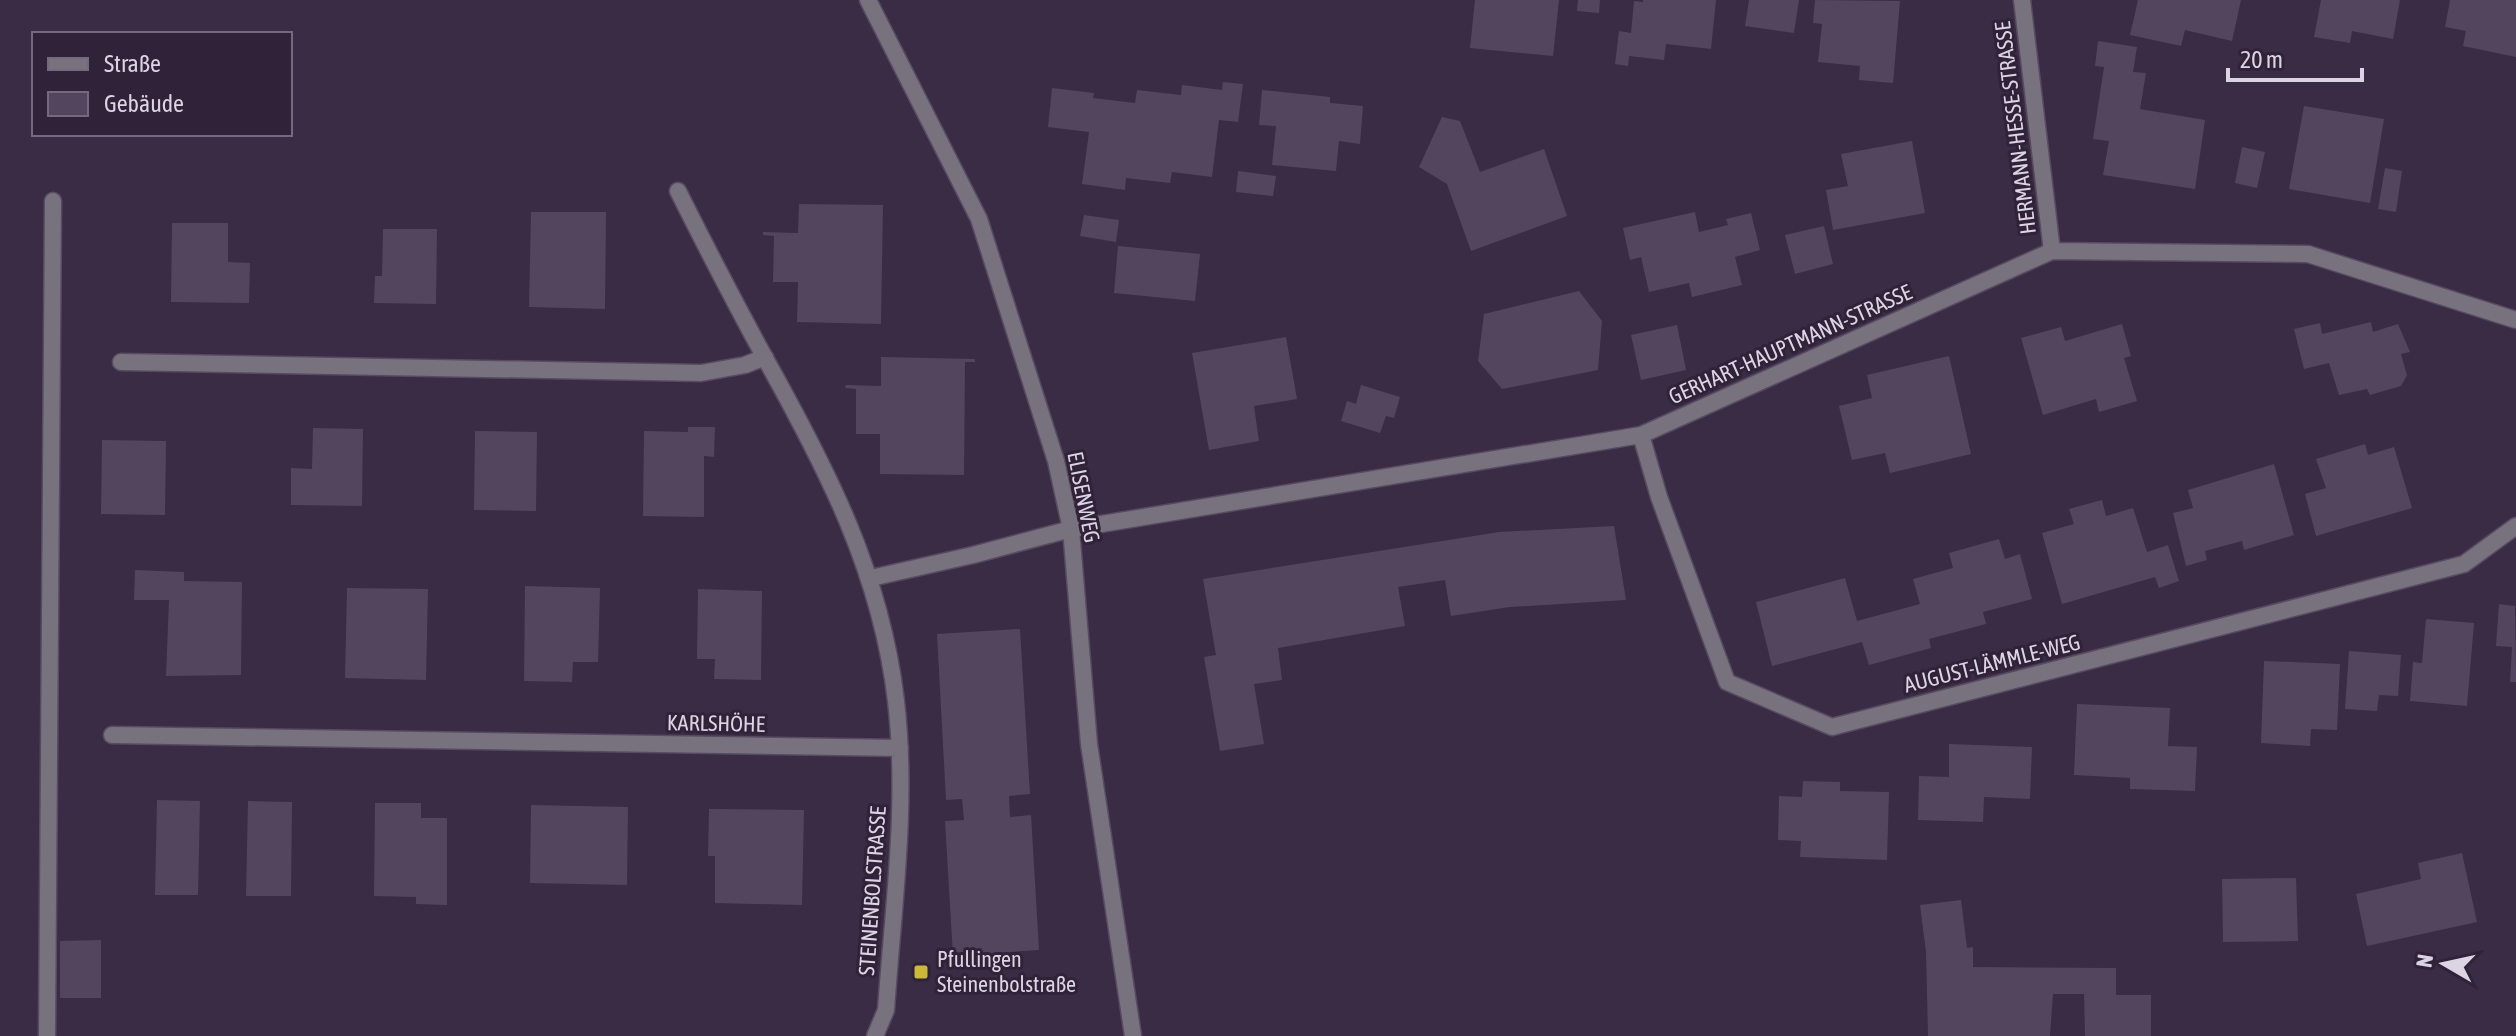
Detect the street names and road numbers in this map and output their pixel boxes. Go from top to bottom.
street label: HERMANN-HESSE-STRASSE [1989,20,2041,236]
street label: GERHART-HAUPTMANN-STRASSE [1665,278,1916,409]
street label: ELISENWEG [1062,449,1106,545]
street label: AUGUST-LÄMMLE-WEG [1901,629,2083,697]
street label: KARLSHÖHE [667,709,766,737]
street label: STEINENBOLSTRASSE [853,805,891,976]

